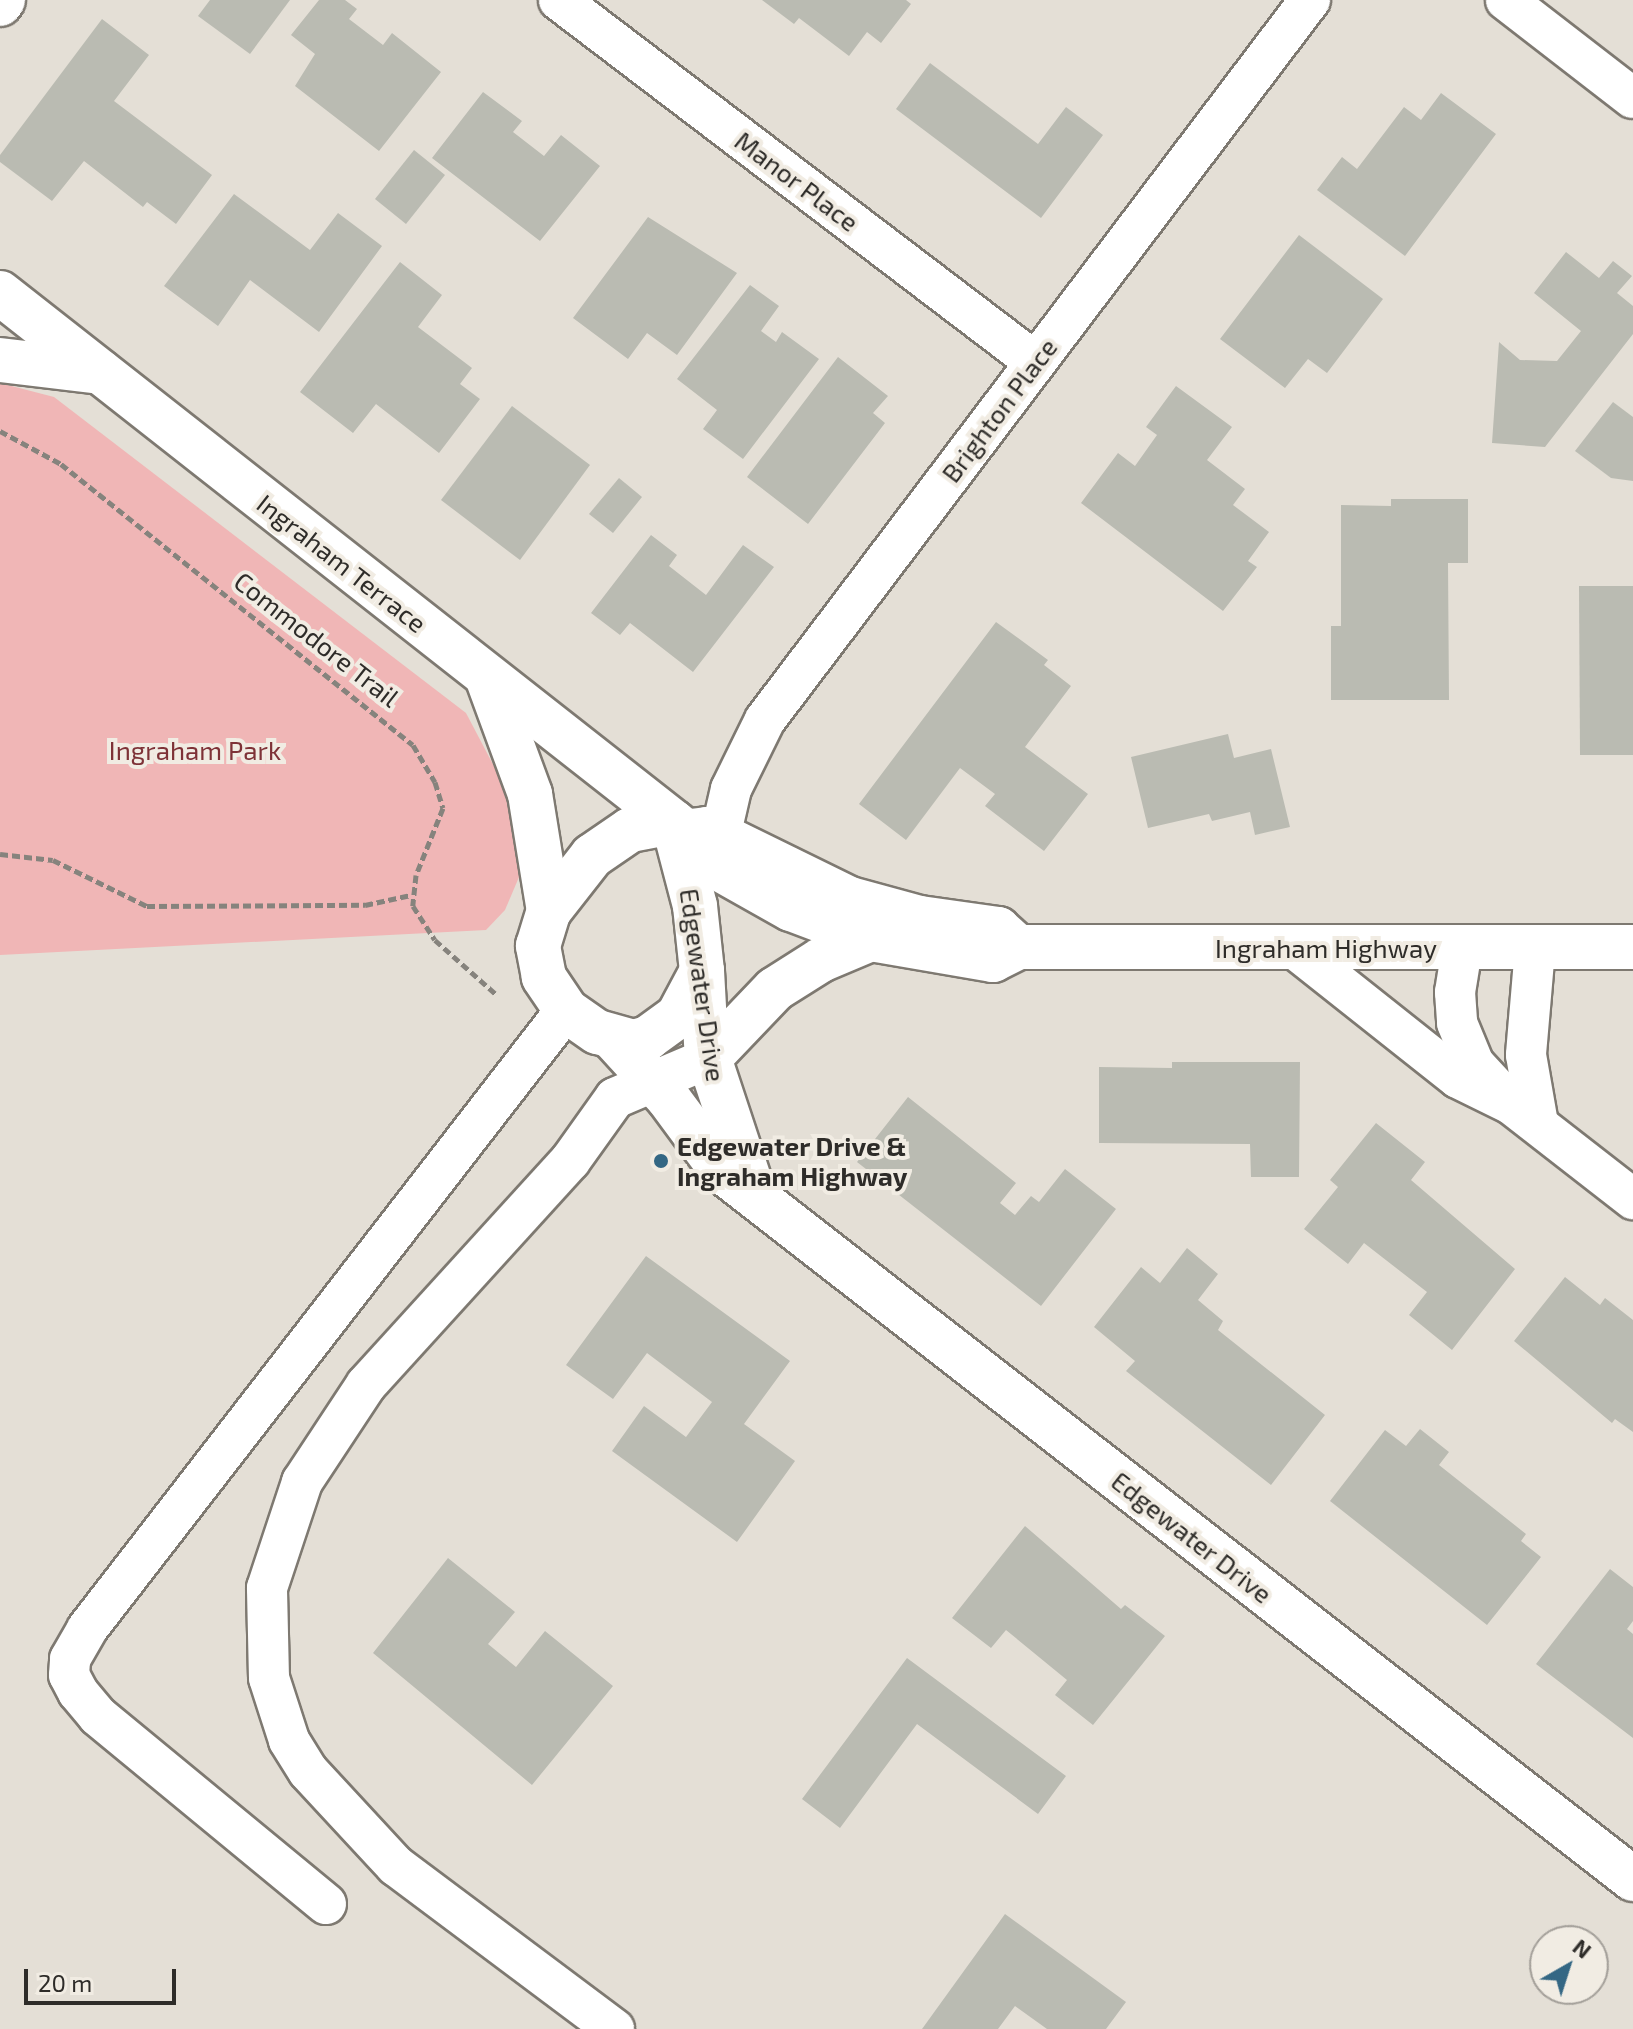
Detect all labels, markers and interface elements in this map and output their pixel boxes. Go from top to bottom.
street label: Manor Place [729,124,865,238]
street label: Brighton Place [935,332,1063,488]
street label: Ingraham Terrace [251,487,433,639]
street label: Commodore Trail [228,565,406,713]
park label: Ingraham Park [109,734,281,766]
street label: Edgewater Drive [674,886,732,1084]
street label: Ingraham Highway [1215,932,1437,964]
place label: Edgewater Drive & Ingraham Highway [677,1130,907,1192]
marker: Edgewater Drive & Ingraham Highway [652,1152,670,1170]
street label: Edgewater Drive [1105,1465,1279,1609]
north arrow [1529,1925,1609,2005]
text: N [1568,1933,1597,1963]
scale bar [28,1953,180,2003]
text: 20 m [38,1968,92,1997]

